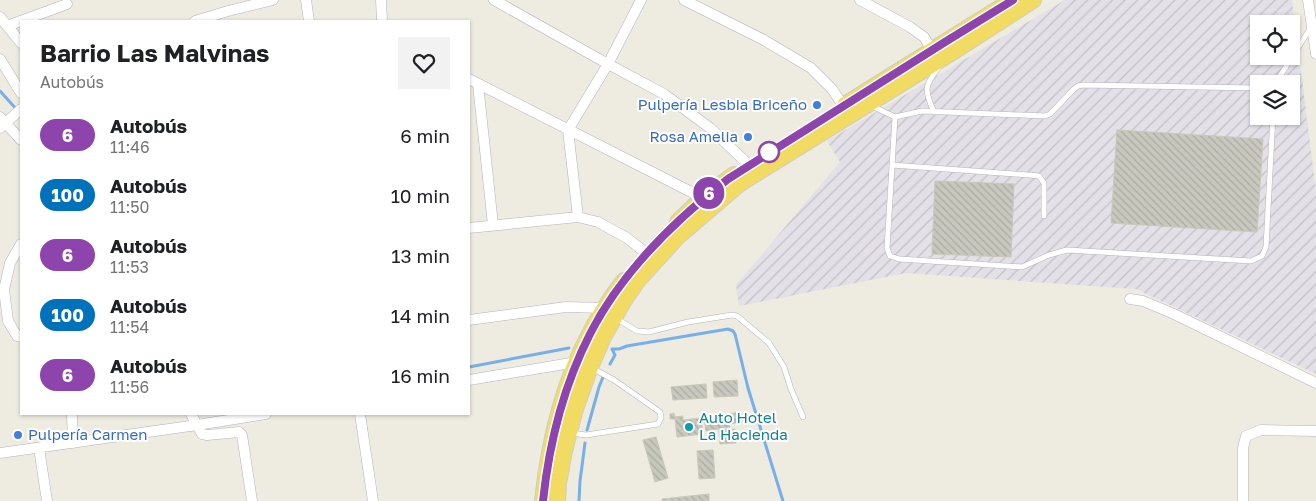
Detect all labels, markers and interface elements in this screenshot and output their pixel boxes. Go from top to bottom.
map controls [1250,15,1300,125]
button: locate [1250,15,1300,65]
button: heart [398,37,450,89]
text: Barrio Las Malvinas [40,38,270,67]
text: Autobús [40,72,104,92]
button: layers [1250,75,1300,125]
place label: Pulpería Lesbia Briceño [638,95,807,113]
marker: Pulpería Lesbia Briceño [811,99,823,111]
text: Autobús [110,114,187,137]
text: 6 [62,124,73,146]
text: 6 min [400,124,450,147]
place label: Rosa Amelia [649,127,738,145]
marker: Rosa Amelia [742,131,754,143]
text: 11:46 [110,137,150,157]
unlabelled marker [758,141,780,163]
text: Autobús [110,174,187,197]
line badge: 6 [693,177,725,209]
text: 6 [703,182,715,204]
text: 100 [51,184,84,206]
text: 10 min [391,184,450,207]
text: 11:50 [110,197,150,217]
text: Autobús [110,234,187,257]
text: 6 [62,244,73,266]
text: 13 min [391,244,450,267]
text: 11:53 [110,257,149,277]
text: Autobús [110,294,187,317]
text: 100 [51,304,84,326]
text: 14 min [391,304,450,327]
text: 11:54 [110,317,149,337]
text: Autobús [110,354,187,377]
text: 6 [62,364,73,386]
text: 16 min [391,364,450,387]
text: 11:56 [110,377,149,397]
place label: Auto Hotel La Hacienda [699,408,788,443]
marker: Auto Hotel La Hacienda [683,421,695,433]
place label: Pulpería Carmen [28,425,147,443]
marker: Pulpería Carmen [12,429,24,441]

